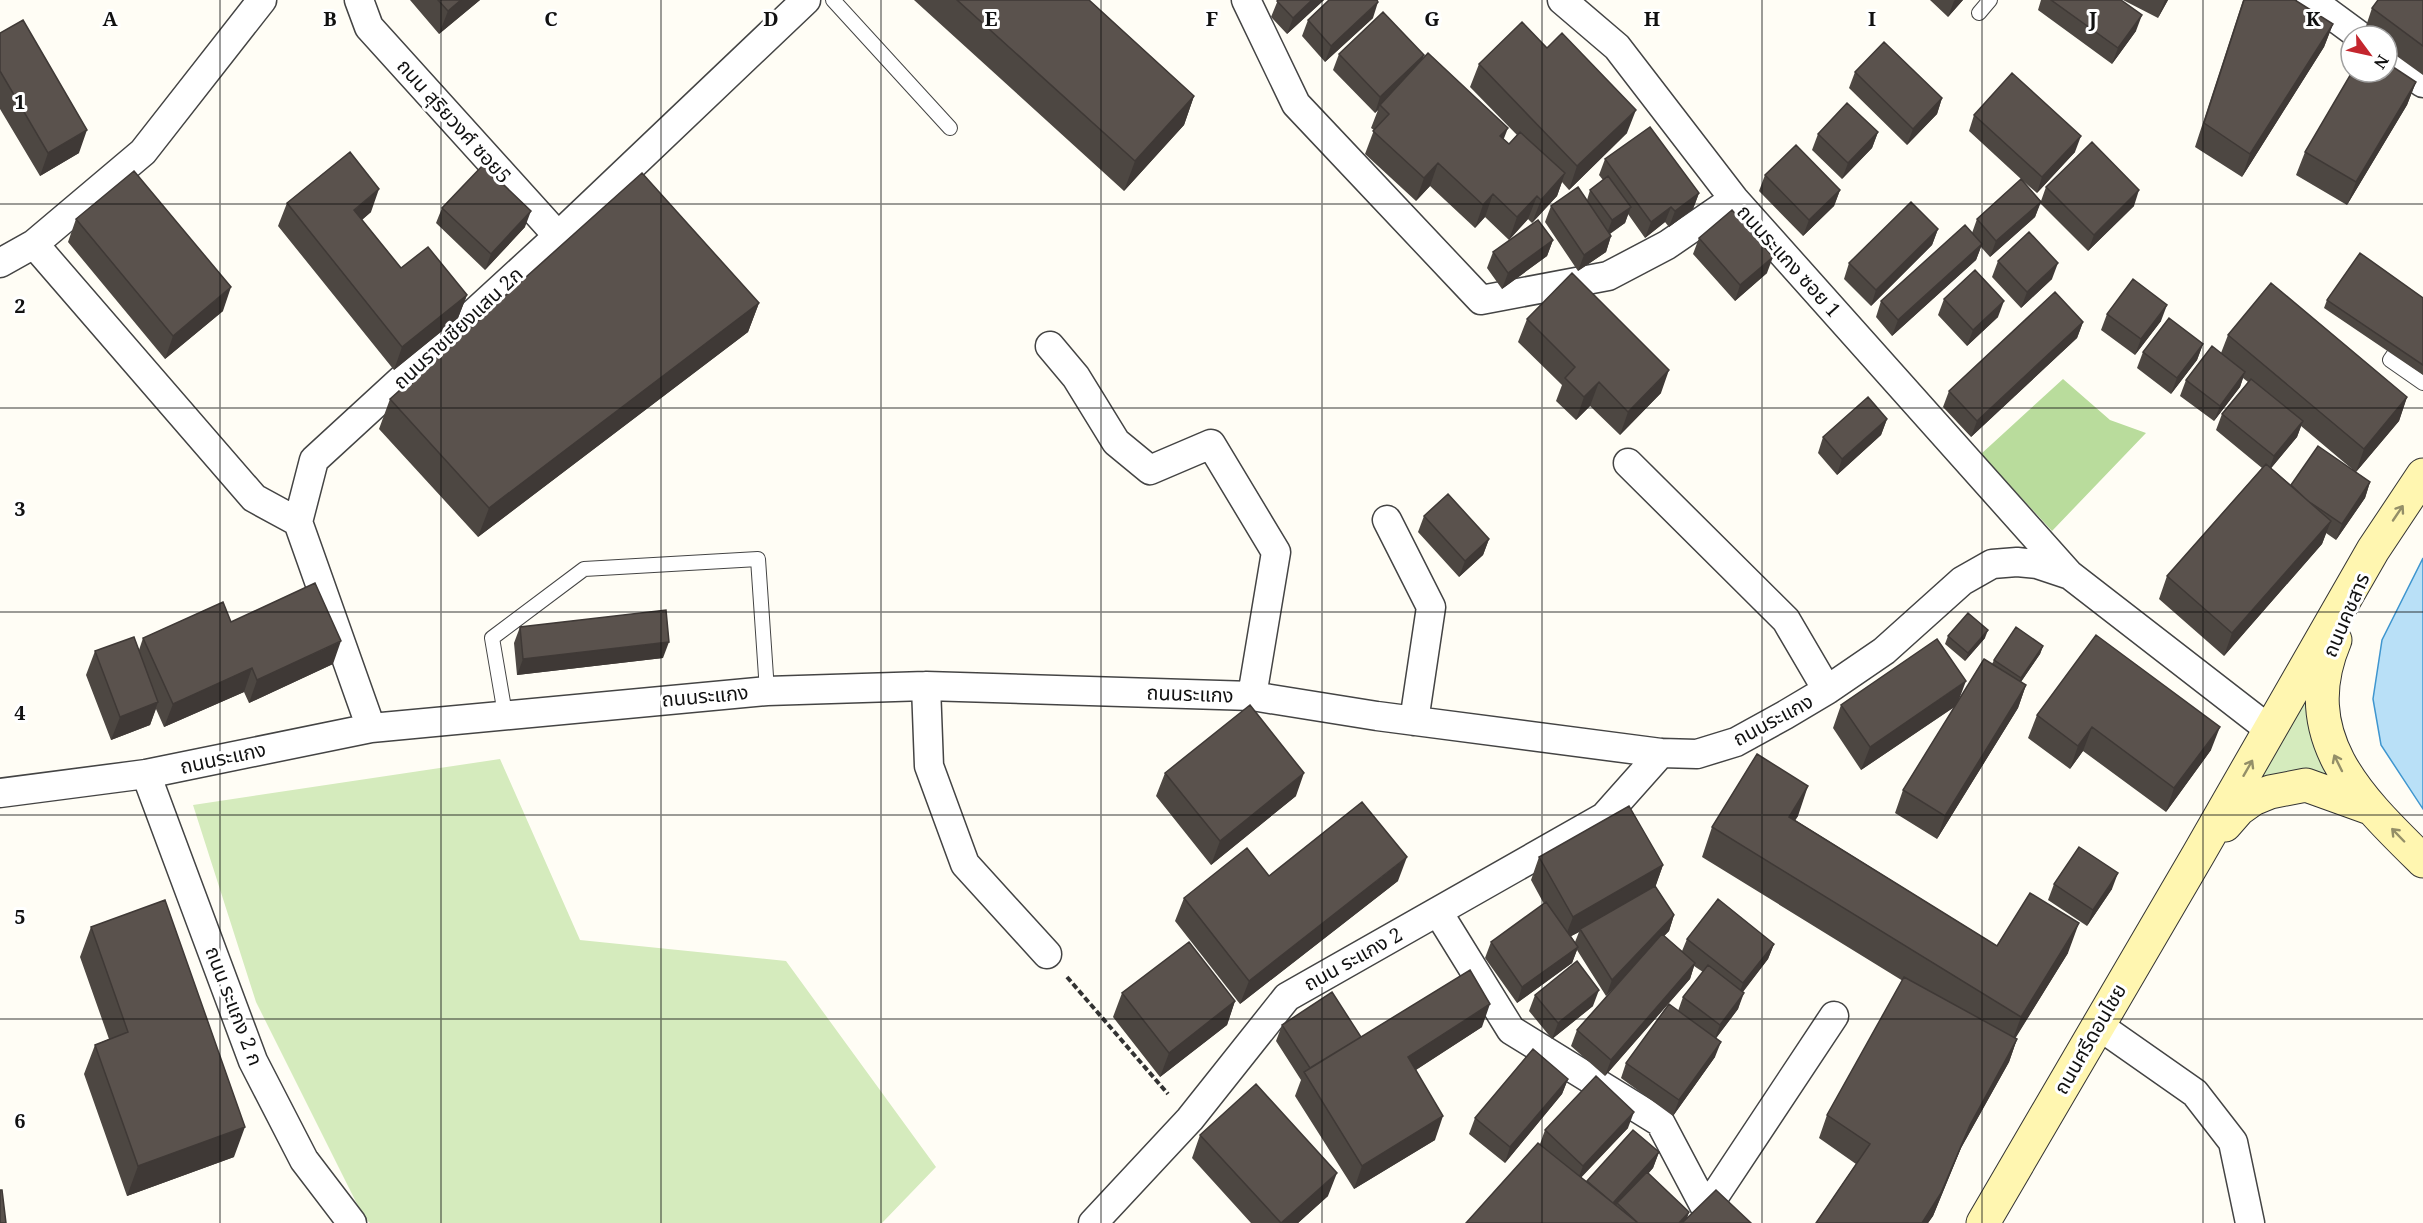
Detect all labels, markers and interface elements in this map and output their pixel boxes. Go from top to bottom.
text: A [102,5,118,32]
text: B [323,5,337,32]
text: C [544,5,558,32]
text: D [763,5,779,32]
text: E [984,5,998,32]
text: F [1206,5,1218,32]
text: G [1424,5,1440,32]
text: H [1644,5,1660,32]
text: I [1868,5,1876,32]
text: J [2088,5,2097,32]
text: K [2306,5,2321,32]
north arrow [2339,24,2399,84]
text: N [2369,51,2394,74]
street label: ถนน สุริยวงศ์ ซอย5 [391,53,518,189]
text: 1 [14,88,26,115]
street label: ถนนระแกง ซอย 1 [1731,198,1847,323]
street label: ถนนราชเชียงแสน 2ก [387,260,528,395]
text: 2 [14,292,26,319]
text: 3 [14,495,26,522]
one-way arrow [2392,505,2404,521]
street label: ถนนคชสาร [2316,568,2375,661]
street label: ถนนระแกง [660,678,750,713]
street label: ถนนระแกง [1146,678,1234,709]
street label: ถนนระแกง [1728,687,1818,752]
text: 4 [14,699,26,726]
street label: ถนนระแกง [177,735,268,780]
one-way arrow [2332,754,2344,772]
one-way arrow [2243,760,2255,777]
one-way arrow [2391,828,2405,843]
text: 5 [14,903,26,930]
street label: ถนน ระแกง 2 [1299,920,1407,997]
street label: ถนน ระแกง 2 ก [199,942,270,1069]
street label: ถนนศรีดอนไชย [2047,978,2132,1099]
text: 6 [14,1107,26,1134]

